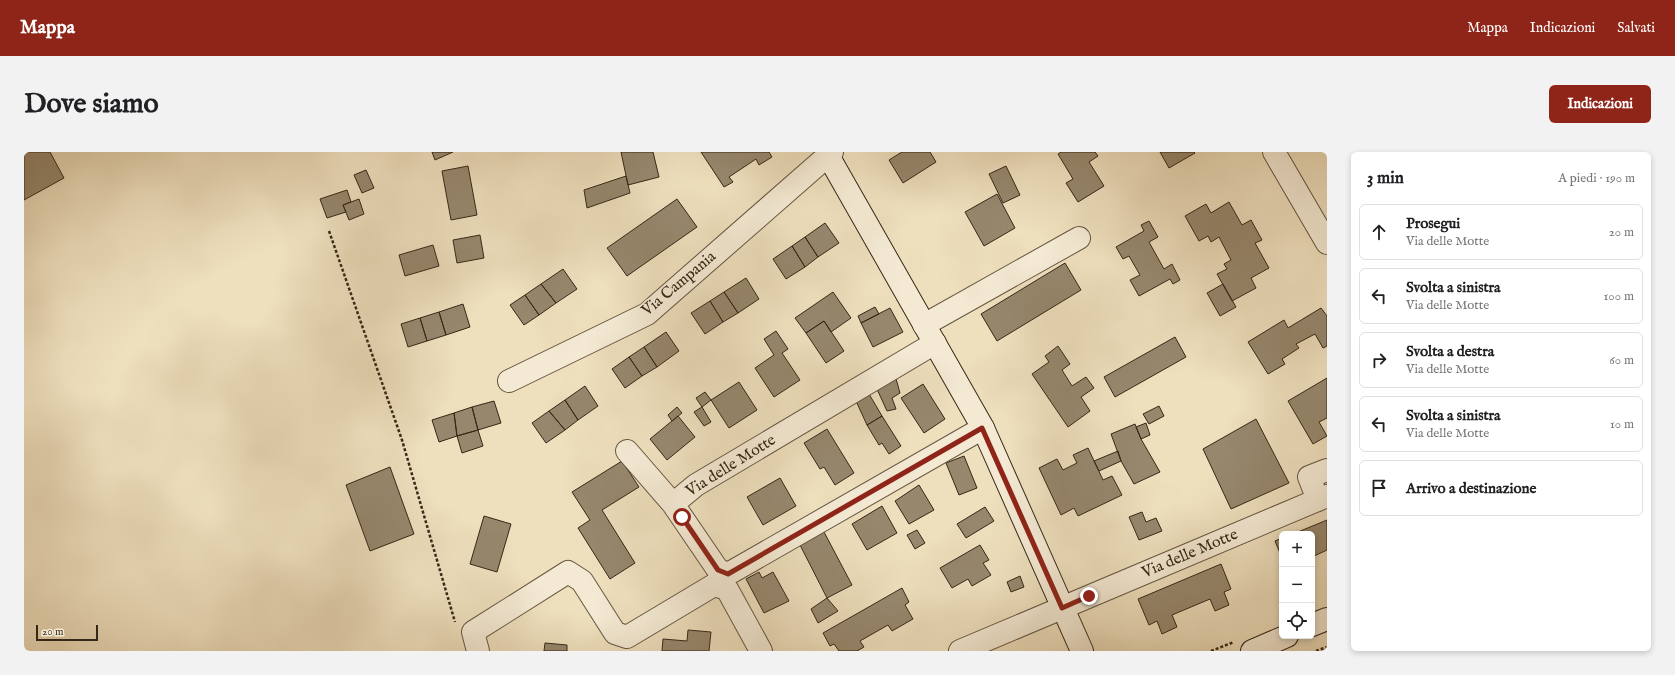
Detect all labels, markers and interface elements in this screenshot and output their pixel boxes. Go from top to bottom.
text: Mappa [20,16,75,40]
text: Mappa [1467,19,1508,37]
text: Indicazioni [1530,19,1595,37]
text: Salvati [1617,19,1655,37]
button: Indicazioni [1549,85,1651,123]
text: Dove siamo [24,87,159,122]
text: 3 min [1367,168,1404,189]
text: A piedi · 190 m [1558,170,1635,187]
text: Prosegui [1406,214,1460,233]
icon: ahead [1368,221,1390,243]
text: 20 m [1609,224,1634,241]
text: Via delle Motte [1406,233,1489,250]
street label: Via Campania [637,247,720,322]
text: Svolta a sinistra [1406,278,1501,297]
icon: left [1368,285,1390,307]
text: 100 m [1604,288,1634,305]
text: Via delle Motte [1406,297,1489,314]
text: Svolta a destra [1406,342,1494,361]
icon: right [1368,349,1390,371]
text: 60 m [1609,352,1634,369]
text: Via delle Motte [1406,361,1489,378]
text: Svolta a sinistra [1406,406,1501,425]
icon: left [1368,413,1390,435]
text: 10 m [1610,416,1634,433]
text: Via delle Motte [1406,425,1489,442]
street label: Via delle Motte [681,430,780,502]
icon: arrive [1368,477,1390,499]
text: Arrivo a destinazione [1406,479,1536,498]
route start [673,508,691,526]
street label: Via delle Motte [1138,525,1241,584]
map controls [1279,531,1315,639]
button: + [1279,531,1315,567]
button: − [1279,567,1315,603]
route end [1080,587,1098,605]
button: locate [1279,603,1315,639]
scale bar [36,623,98,642]
text: 20 m [42,625,63,639]

